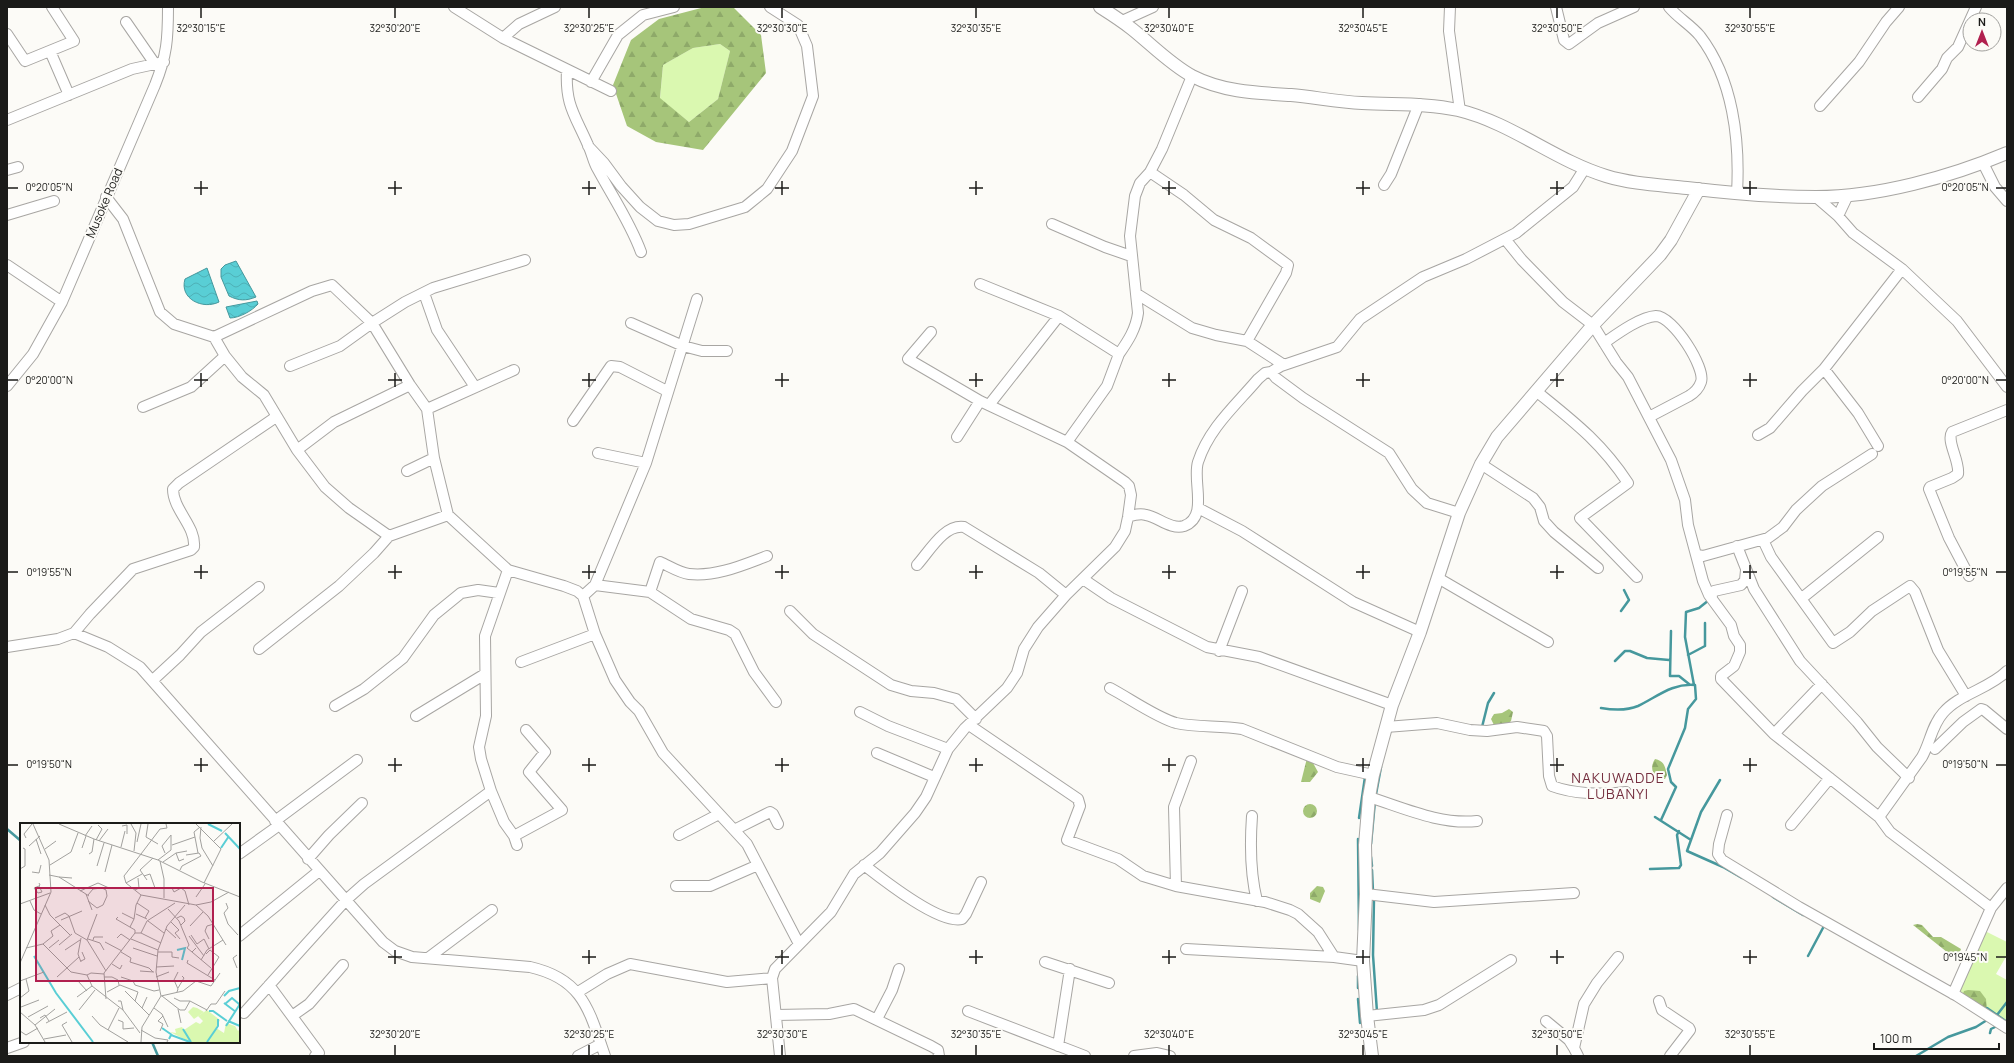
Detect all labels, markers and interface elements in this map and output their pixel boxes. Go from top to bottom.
north arrow [1962,12,2002,52]
text: N [1978,14,1986,29]
text: 32°30'15"E [177,21,226,35]
text: 32°30'20"E [370,21,421,35]
text: 32°30'25"E [564,21,615,35]
text: 32°30'30"E [757,21,808,35]
text: 32°30'35"E [951,21,1002,35]
text: 32°30'40"E [1144,21,1194,35]
text: 32°30'45"E [1338,21,1388,35]
text: 32°30'50"E [1532,21,1583,35]
text: 32°30'55"E [1725,21,1776,35]
street label: Musoke Road [82,165,126,241]
text: 0°20'05"N [25,180,73,194]
text: 0°20'05"N [1941,180,1989,194]
text: 0°20'00"N [25,373,73,387]
text: 0°20'00"N [1941,373,1989,387]
text: 0°19'55"N [26,565,72,579]
text: 0°19'55"N [1942,565,1988,579]
text: 0°19'50"N [26,757,72,771]
text: 0°19'50"N [1942,757,1988,771]
district label: NAKUWADDE LUBANYI [1571,768,1665,803]
inset map [20,823,240,1043]
text: 0°19'45"N [1943,950,1987,964]
scale bar [1874,1025,1999,1051]
text: 32°30'20"E [370,1027,421,1041]
text: 32°30'25"E [564,1027,615,1041]
text: 32°30'30"E [757,1027,808,1041]
text: 32°30'35"E [951,1027,1002,1041]
text: 32°30'40"E [1144,1027,1194,1041]
text: 32°30'45"E [1338,1027,1388,1041]
text: 32°30'50"E [1532,1027,1583,1041]
text: 32°30'55"E [1725,1027,1776,1041]
text: 100 m [1880,1030,1912,1047]

